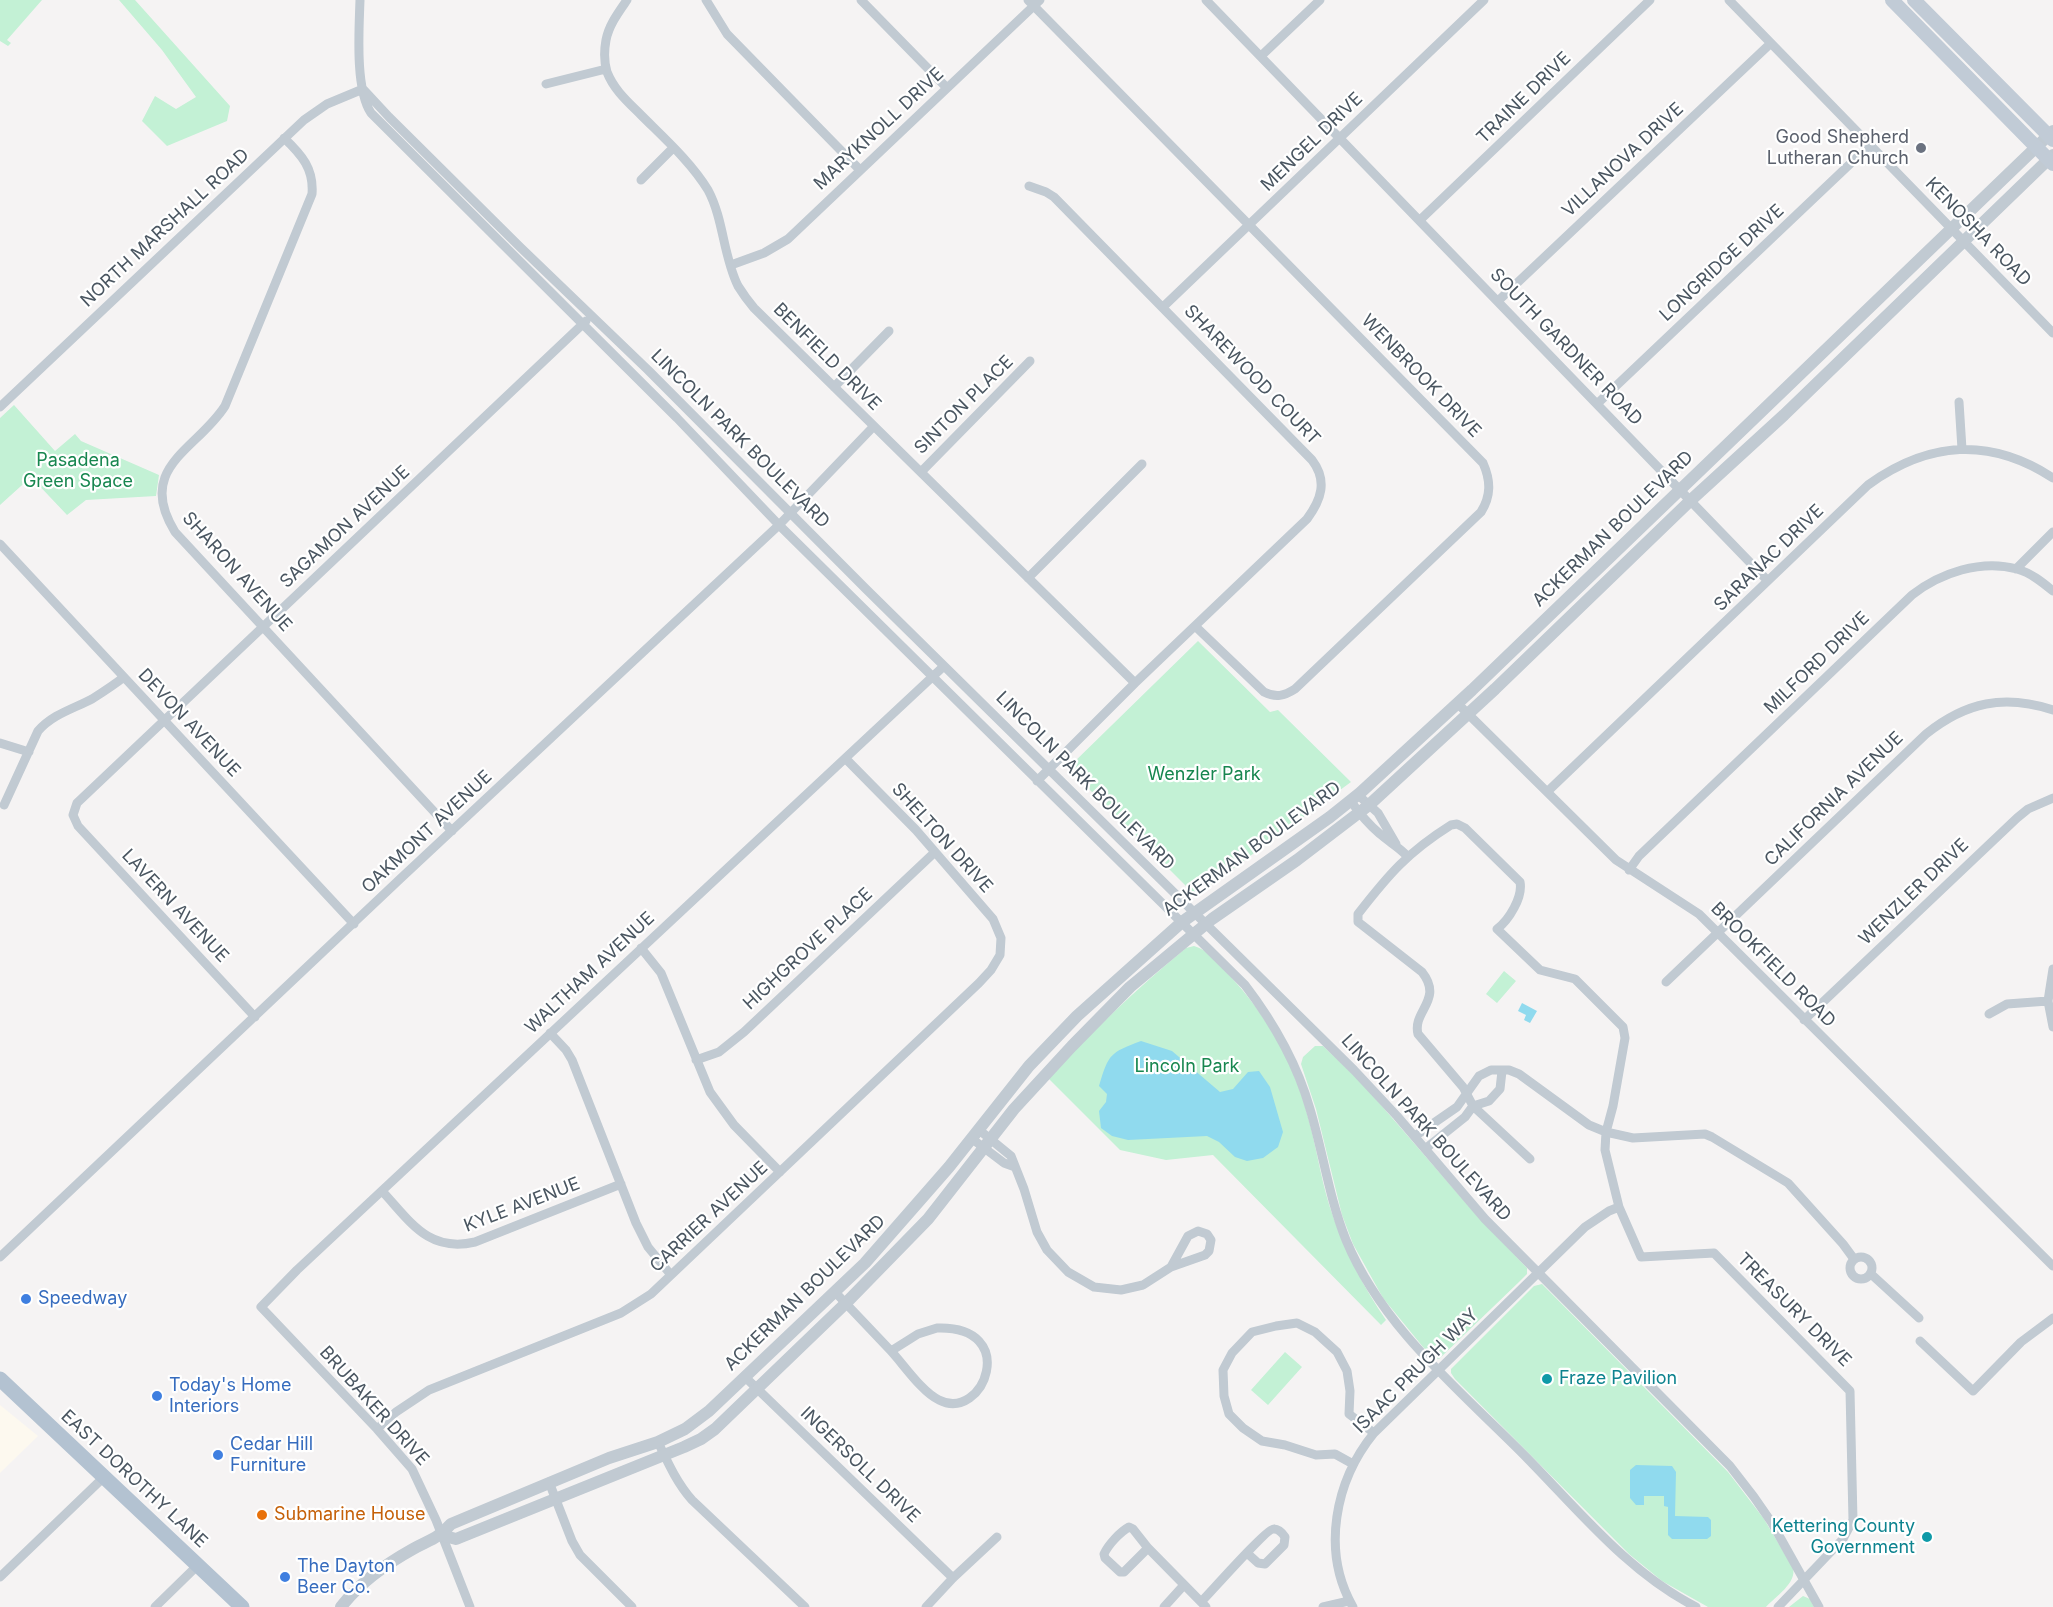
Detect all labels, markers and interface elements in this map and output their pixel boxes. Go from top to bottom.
street label: TRAINE DRIVE [1472,48,1576,148]
street label: MARYKNOLL DRIVE [810,63,948,195]
street label: MENGEL DRIVE [1257,88,1367,196]
street label: VILLANOVA DRIVE [1558,98,1688,222]
place label: Good Shepherd Lutheran Church [1767,127,1909,170]
marker: Good Shepherd Lutheran Church [1914,141,1928,155]
street label: NORTH MARSHALL ROAD [76,144,254,312]
street label: KENOSHA ROAD [1921,173,2035,291]
street label: LONGRIDGE DRIVE [1655,200,1789,326]
street label: SOUTH GARDNER ROAD [1485,264,1647,430]
street label: BENFIELD DRIVE [769,299,885,415]
street label: SHAREWOOD COURT [1179,300,1325,450]
street label: WENBROOK DRIVE [1357,310,1485,442]
street label: LINCOLN PARK BOULEVARD [646,345,834,533]
street label: SINTON PLACE [910,351,1018,459]
street label: ACKERMAN BOULEVARD [1528,447,1698,611]
park label: Pasadena Green Space [23,450,133,492]
street label: SAGAMON AVENUE [276,461,414,593]
street label: SARANAC DRIVE [1710,500,1828,616]
street label: SHARON AVENUE [178,508,296,636]
street label: MILFORD DRIVE [1760,607,1874,719]
street label: DEVON AVENUE [133,664,245,782]
street label: LINCOLN PARK BOULEVARD [991,687,1179,875]
street label: CALIFORNIA AVENUE [1760,727,1908,871]
park label: Wenzler Park [1147,764,1261,786]
street label: OAKMONT AVENUE [357,766,497,898]
street label: ACKERMAN BOULEVARD [1159,777,1345,921]
street label: SHELTON DRIVE [887,779,997,897]
street label: WENZLER DRIVE [1855,834,1973,950]
street label: LAVERN AVENUE [117,845,233,967]
street label: HIGHGROVE PLACE [739,883,877,1015]
street label: BROOKFIELD ROAD [1706,898,1840,1032]
street label: WALTHAM AVENUE [521,908,659,1038]
street label: LINCOLN PARK BOULEVARD [1336,1030,1516,1226]
park label: Lincoln Park [1135,1056,1239,1078]
street label: CARRIER AVENUE [646,1157,772,1277]
street label: KYLE AVENUE [461,1173,583,1237]
street label: ACKERMAN BOULEVARD [720,1211,890,1375]
street label: TREASURY DRIVE [1732,1248,1856,1372]
place label: Speedway [38,1288,127,1310]
marker: Speedway [19,1292,33,1306]
street label: ISAAC PRUGH WAY [1349,1304,1483,1438]
street label: BRUBAKER DRIVE [315,1342,433,1470]
place label: Fraze Pavilion [1559,1368,1677,1390]
marker: Fraze Pavilion [1540,1372,1554,1386]
place label: Today's Home Interiors [169,1375,291,1418]
marker: Today's Home Interiors [150,1389,164,1403]
street label: INGERSOLL DRIVE [796,1402,924,1528]
street label: EAST DOROTHY LANE [56,1406,212,1552]
place label: Cedar Hill Furniture [230,1434,313,1476]
marker: Cedar Hill Furniture [211,1448,225,1462]
place label: Submarine House [274,1504,426,1526]
marker: Submarine House [255,1508,269,1522]
place label: Kettering County Government [1772,1516,1915,1558]
marker: Kettering County Government [1920,1530,1934,1544]
place label: The Dayton Beer Co. [297,1556,395,1598]
marker: The Dayton Beer Co. [278,1570,292,1584]

